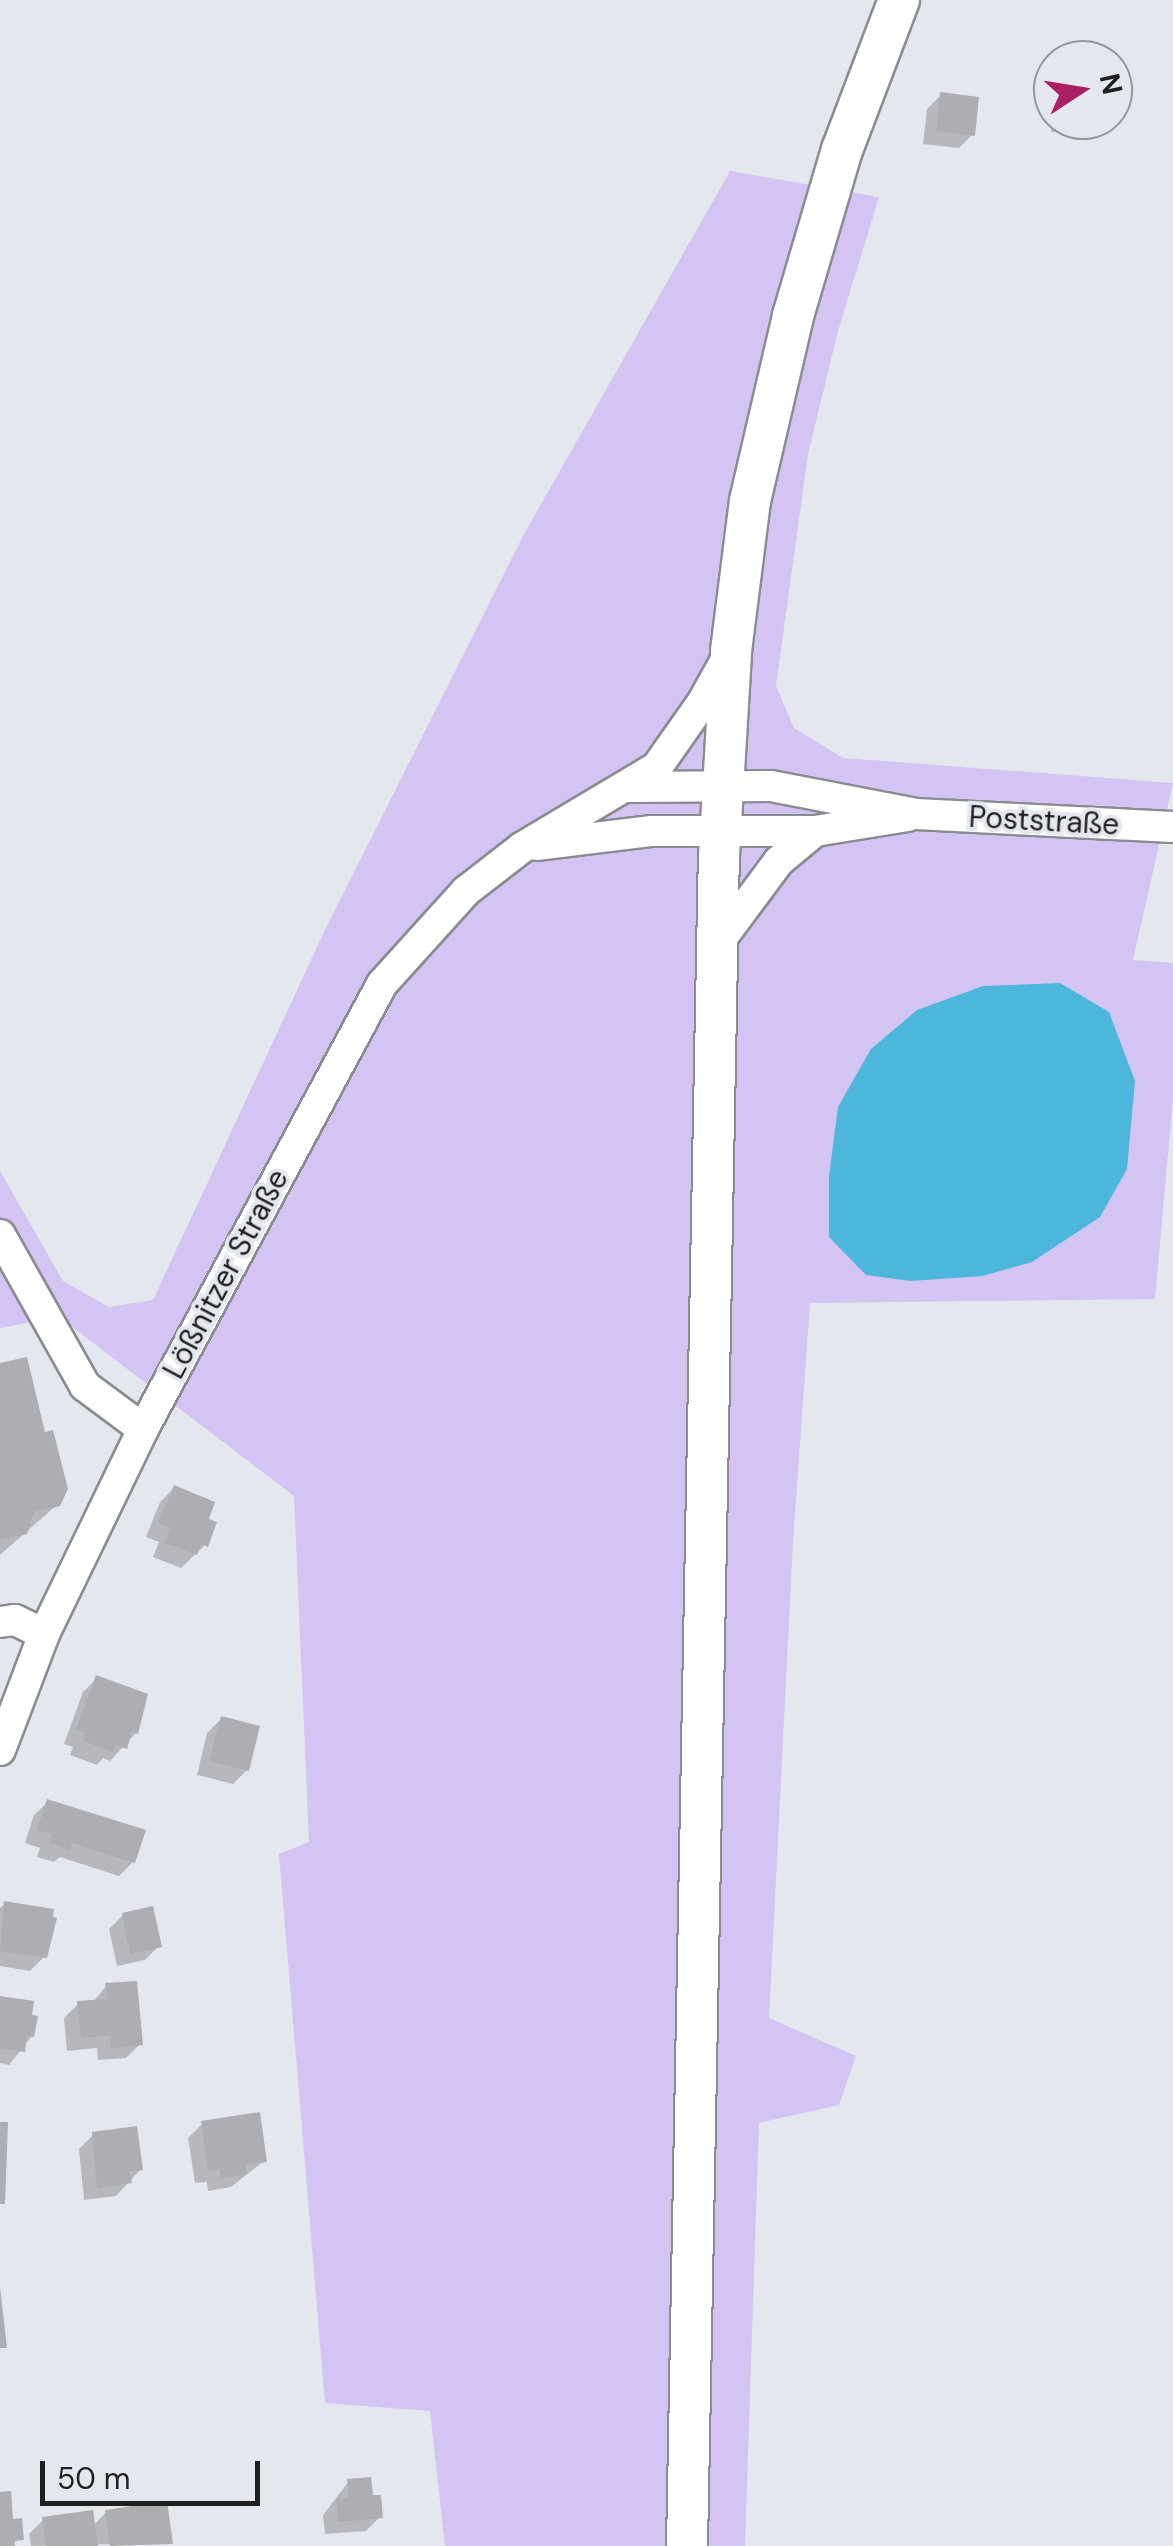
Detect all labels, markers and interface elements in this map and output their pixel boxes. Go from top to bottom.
north arrow [1033,40,1133,140]
text: N [1091,70,1131,98]
street label: Poststraße [968,799,1120,843]
street label: Lößnitzer Straße [156,1163,296,1385]
scale bar [45,2441,265,2503]
text: 50 m [57,2459,131,2498]

